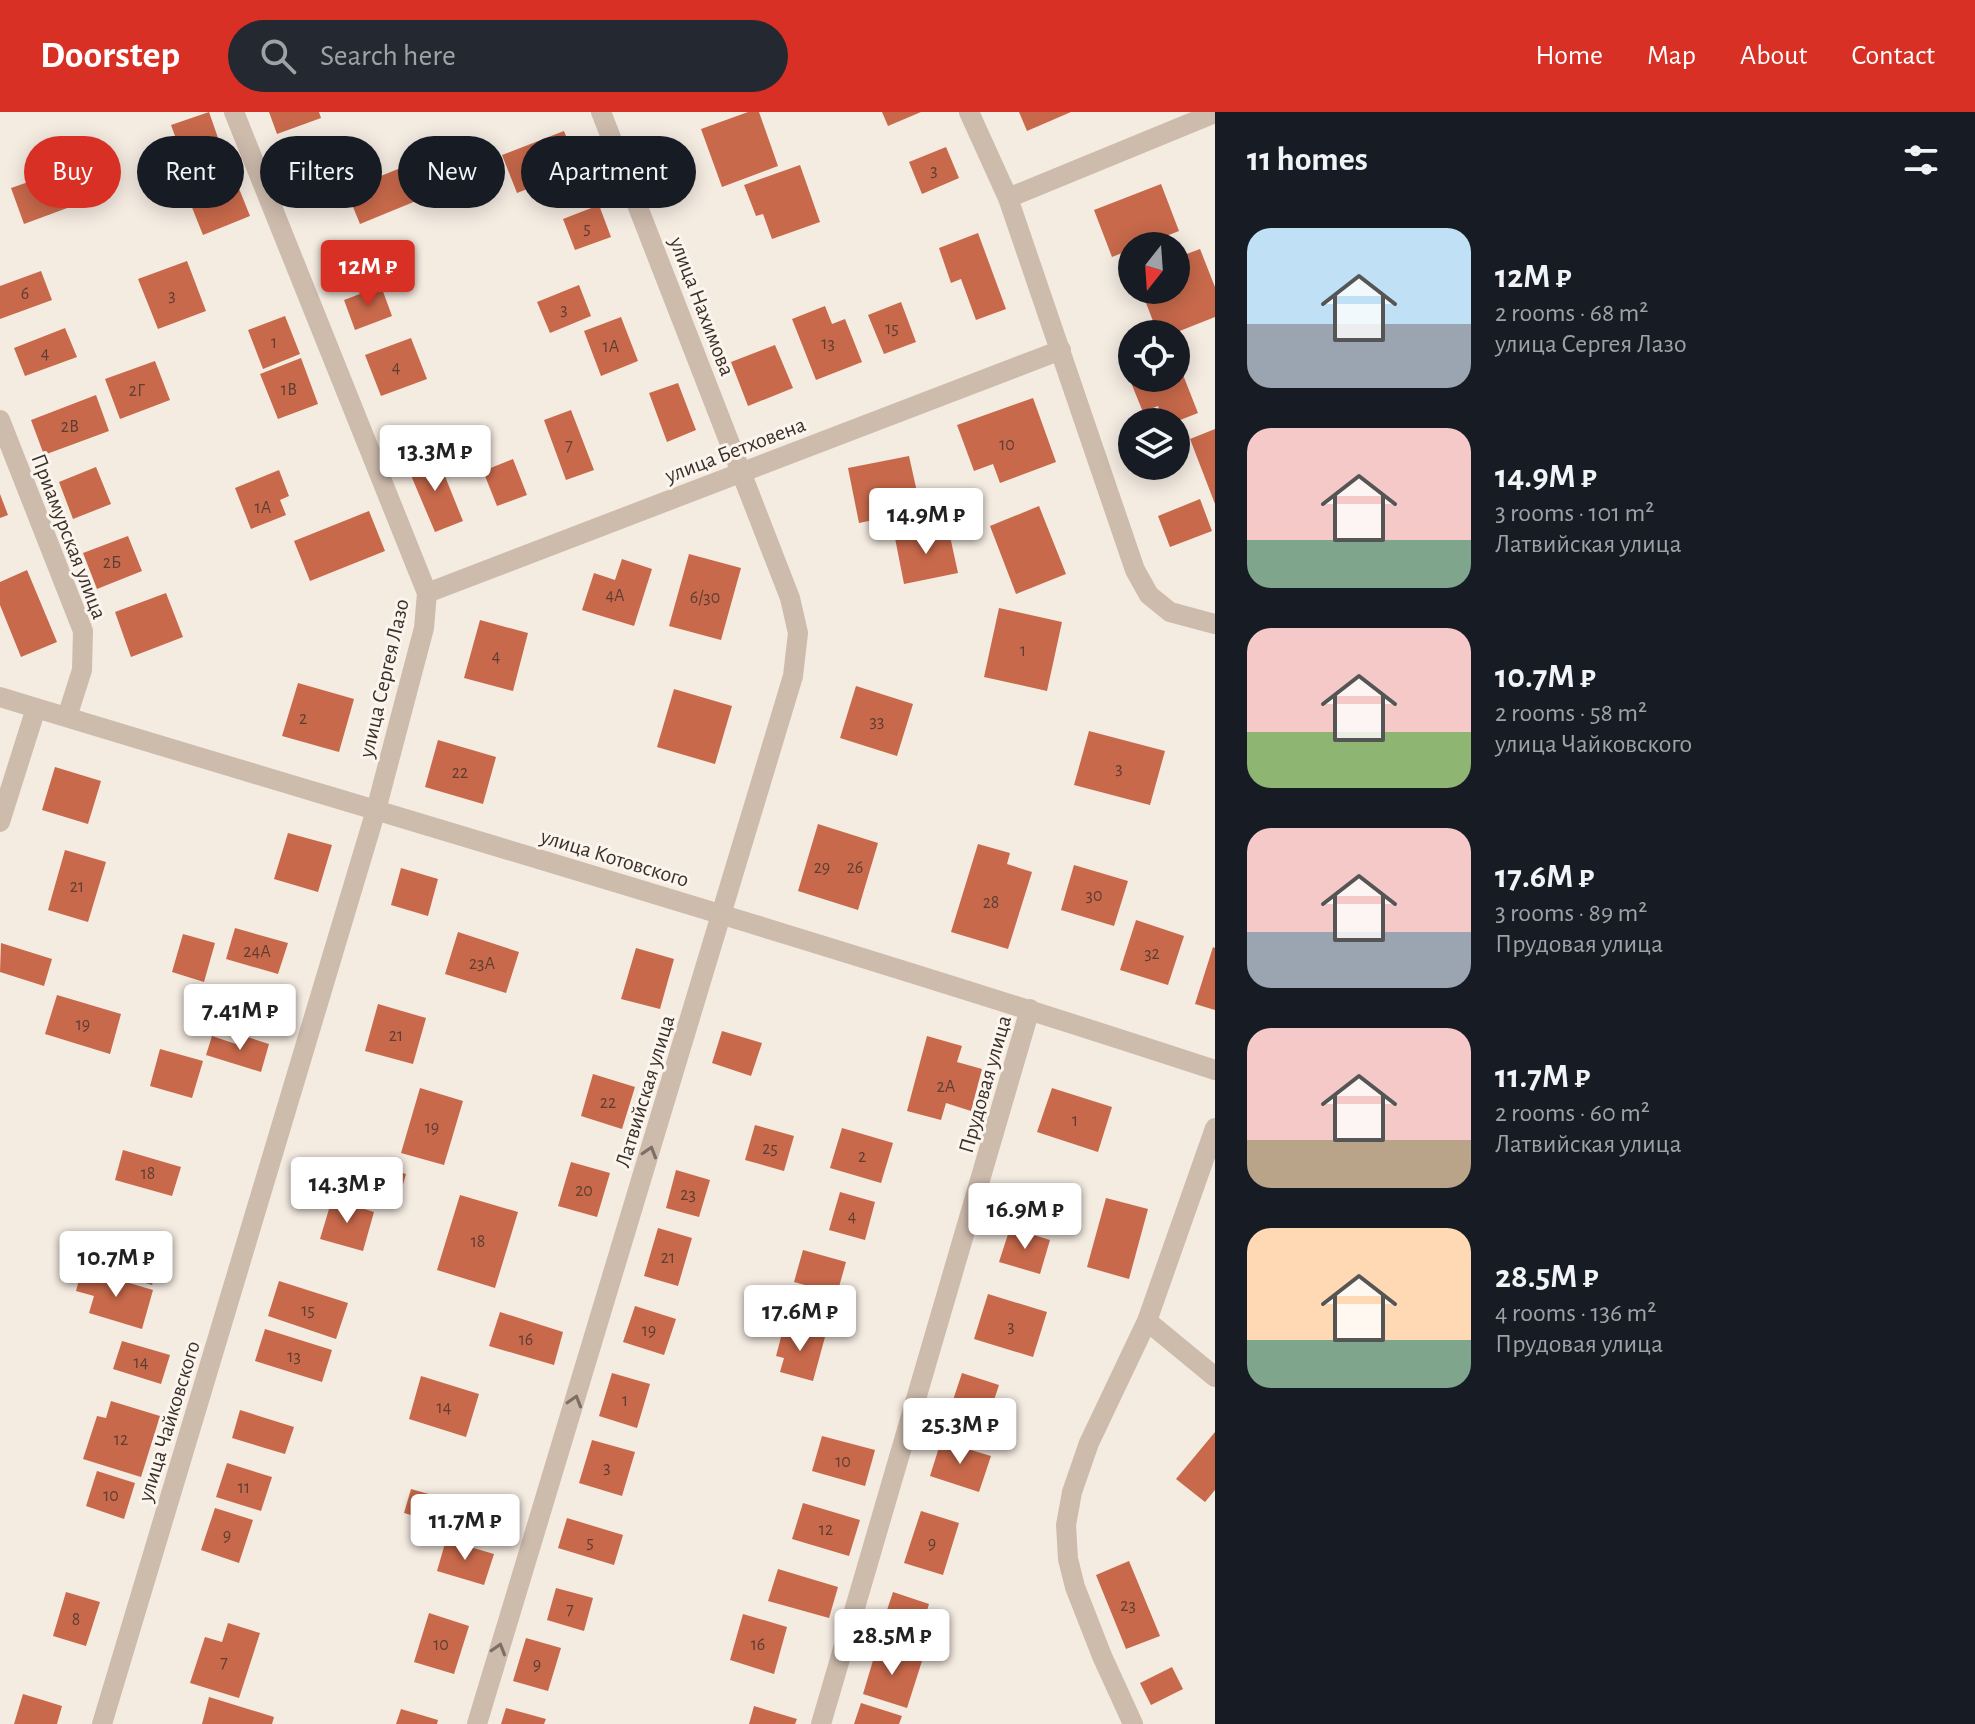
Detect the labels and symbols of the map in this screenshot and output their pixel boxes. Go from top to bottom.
house number: 3 [930,162,938,180]
house number: 5 [583,220,591,238]
north arrow [1118,232,1190,304]
street label: улица Нахимова [665,233,739,379]
pin: 12M ₽ [312,240,424,308]
house number: 6 [21,285,29,303]
house number: 3 [168,287,176,305]
house number: 3 [560,301,568,319]
house number: 15 [885,320,899,338]
house number: 1 [271,334,277,352]
house number: 13 [821,335,835,353]
house number: 1А [603,338,620,356]
house number: 4 [41,345,50,363]
house number: 4 [392,359,401,377]
house number: 1В [281,381,297,399]
house number: 2Г [129,382,145,400]
street label: улица Бетховена [661,413,809,487]
house number: 2В [61,418,79,436]
pin: 13.3M ₽ [361,425,509,493]
house number: 10 [999,436,1015,454]
house number: 7 [565,437,573,455]
street label: Приамурская улица [27,451,111,622]
pin: 14.9M ₽ [852,488,1000,556]
house number: 1А [255,499,272,517]
house number: 2Б [103,554,121,572]
house number: 4А [605,587,625,605]
house number: 6/30 [690,589,720,607]
street label: улица Сергея Лазо [355,597,413,761]
house number: 1 [1020,642,1026,660]
house number: 4 [492,648,501,666]
house number: 2 [299,710,307,728]
house number: 33 [870,713,884,731]
house number: 3 [1115,760,1123,778]
house number: 22 [452,764,468,782]
street label: улица Котовского [537,825,691,891]
house number: 29 [814,859,830,877]
house number: 26 [847,859,863,877]
house number: 21 [70,878,84,896]
house number: 30 [1086,887,1102,905]
house number: 28 [983,894,999,912]
house number: 24А [243,943,271,961]
house number: 32 [1144,945,1160,963]
house number: 23А [469,955,496,973]
pin: 7.41M ₽ [166,984,314,1052]
street label: Латвийская улица [611,1013,679,1170]
street label: Прудовая улица [955,1013,1015,1156]
house number: 19 [76,1016,90,1034]
house number: 21 [389,1027,403,1045]
house number: 2А [937,1078,956,1096]
house number: 22 [600,1094,616,1112]
house number: 1 [1072,1112,1078,1130]
house number: 19 [425,1119,439,1137]
house number: 25 [762,1140,778,1158]
one-way arrow [641,1145,657,1159]
house number: 2 [858,1148,866,1166]
pin: 14.3M ₽ [273,1157,421,1225]
house number: 18 [141,1165,155,1183]
house number: 20 [575,1182,593,1200]
pin: 16.9M ₽ [951,1183,1099,1251]
house number: 23 [680,1186,696,1204]
house number: 4 [848,1208,857,1226]
pin: 10.7M ₽ [42,1231,190,1299]
house number: 18 [471,1233,485,1251]
house number: 21 [661,1249,675,1267]
pin: 17.6M ₽ [726,1285,874,1353]
house number: 15 [301,1302,315,1320]
house number: 3 [1007,1318,1015,1336]
house number: 19 [642,1322,656,1340]
house number: 16 [519,1331,533,1349]
street label: улица Чайковского [134,1338,204,1505]
house number: 13 [287,1348,301,1366]
house number: 14 [134,1354,149,1372]
house number: 1 [622,1392,628,1410]
one-way arrow [566,1394,582,1408]
pin: 25.3M ₽ [886,1398,1034,1466]
house number: 14 [437,1399,452,1417]
house number: 12 [114,1431,128,1449]
house number: 10 [835,1453,851,1471]
house number: 3 [603,1459,611,1477]
house number: 11 [238,1479,250,1497]
house number: 10 [103,1487,119,1505]
pin: 11.7M ₽ [391,1494,539,1562]
house number: 12 [819,1521,833,1539]
house number: 9 [223,1527,231,1545]
house number: 5 [586,1534,594,1552]
house number: 9 [928,1535,936,1553]
house number: 23 [1120,1597,1136,1615]
house number: 7 [566,1601,574,1619]
pin: 28.5M ₽ [818,1609,966,1677]
house number: 8 [72,1611,80,1629]
house number: 10 [433,1636,449,1654]
house number: 16 [751,1636,765,1654]
one-way arrow [490,1643,506,1657]
house number: 7 [220,1654,228,1672]
house number: 9 [533,1656,541,1674]

